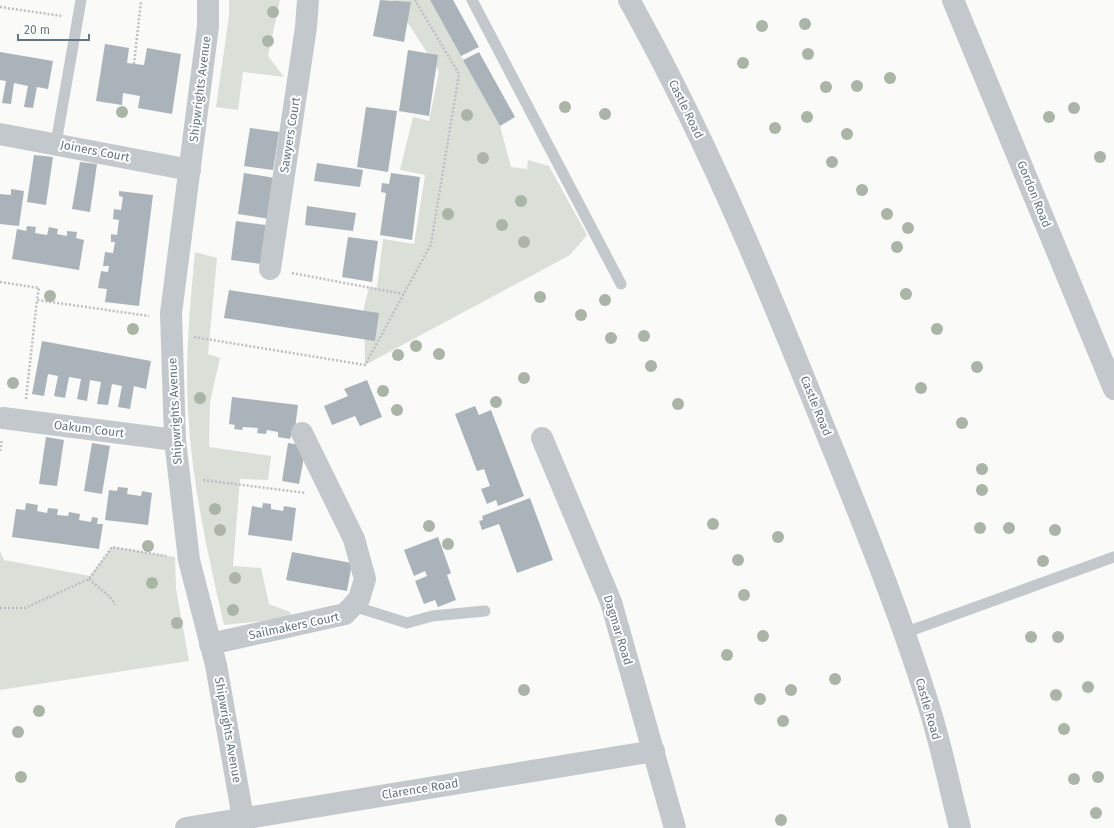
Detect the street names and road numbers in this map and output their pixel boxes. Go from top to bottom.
street label: Shipwrights Avenue [187,35,213,143]
street label: Castle Road [666,77,706,141]
street label: Sawyers Court [277,95,303,174]
street label: Joiners Court [59,137,131,165]
street label: Gordon Road [1014,158,1054,230]
street label: Shipwrights Avenue [165,357,185,465]
street label: Castle Road [798,374,834,438]
street label: Oakum Court [53,418,126,440]
street label: Dagmar Road [601,593,635,667]
street label: Sailmakers Court [248,609,341,642]
street label: Shipwrights Avenue [212,676,244,784]
street label: Castle Road [912,676,944,742]
street label: Clarence Road [381,776,459,802]

